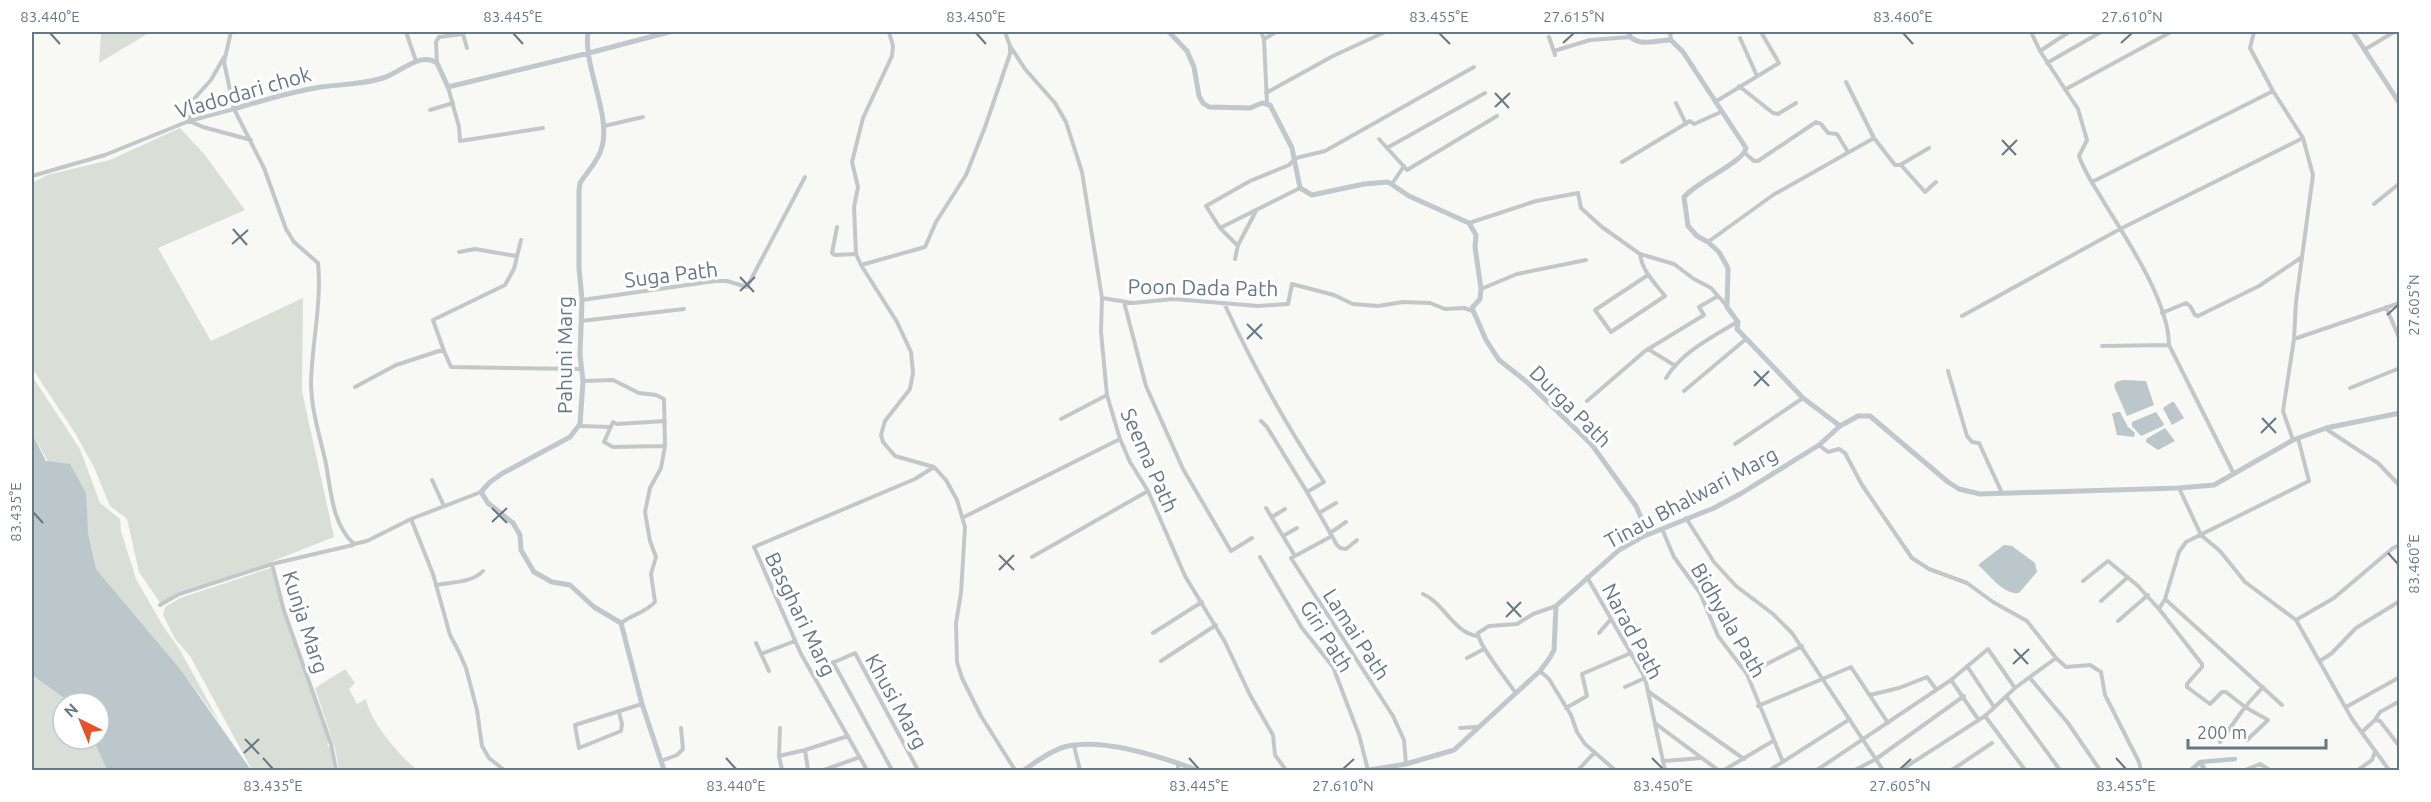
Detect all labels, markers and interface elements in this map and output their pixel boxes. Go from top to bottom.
text: 83.440°E [20,8,80,25]
text: 83.445°E [483,8,543,25]
text: 83.450°E [946,8,1006,25]
text: 83.455°E [1409,8,1469,25]
text: 27.615°N [1543,8,1605,25]
text: 83.460°E [1873,8,1933,25]
text: 27.610°N [2101,8,2163,25]
street label: Vladodari chok [172,61,314,123]
street label: Suga Path [623,256,719,292]
street label: Poon Dada Path [1127,274,1279,300]
text: 27.605°N [2405,274,2422,336]
street label: Pahuni Marg [552,296,576,414]
street label: Durga Path [1525,360,1617,452]
street label: Seema Path [1116,404,1184,516]
street label: Tinau Bhalwari Marg [1600,441,1782,553]
text: 83.435°E [7,482,24,542]
text: 83.460°E [2405,534,2422,594]
street label: Basghari Marg [761,548,841,680]
street label: Bidhyala Path [1687,559,1771,681]
street label: Kunja Marg [278,568,334,676]
street label: Narad Path [1598,579,1668,683]
street label: Lamai Path [1319,584,1395,684]
street label: Giri Path [1296,596,1358,676]
street label: Khusi Marg [861,649,933,753]
north arrow [51,691,111,751]
text: N [60,699,81,721]
scale bar [2188,712,2326,750]
text: 200 m [2197,722,2247,742]
text: 83.435°E [243,777,303,794]
text: 83.440°E [706,777,766,794]
text: 83.445°E [1169,777,1229,794]
text: 27.610°N [1312,777,1374,794]
text: 83.450°E [1633,777,1693,794]
text: 27.605°N [1869,777,1931,794]
text: 83.455°E [2096,777,2156,794]

